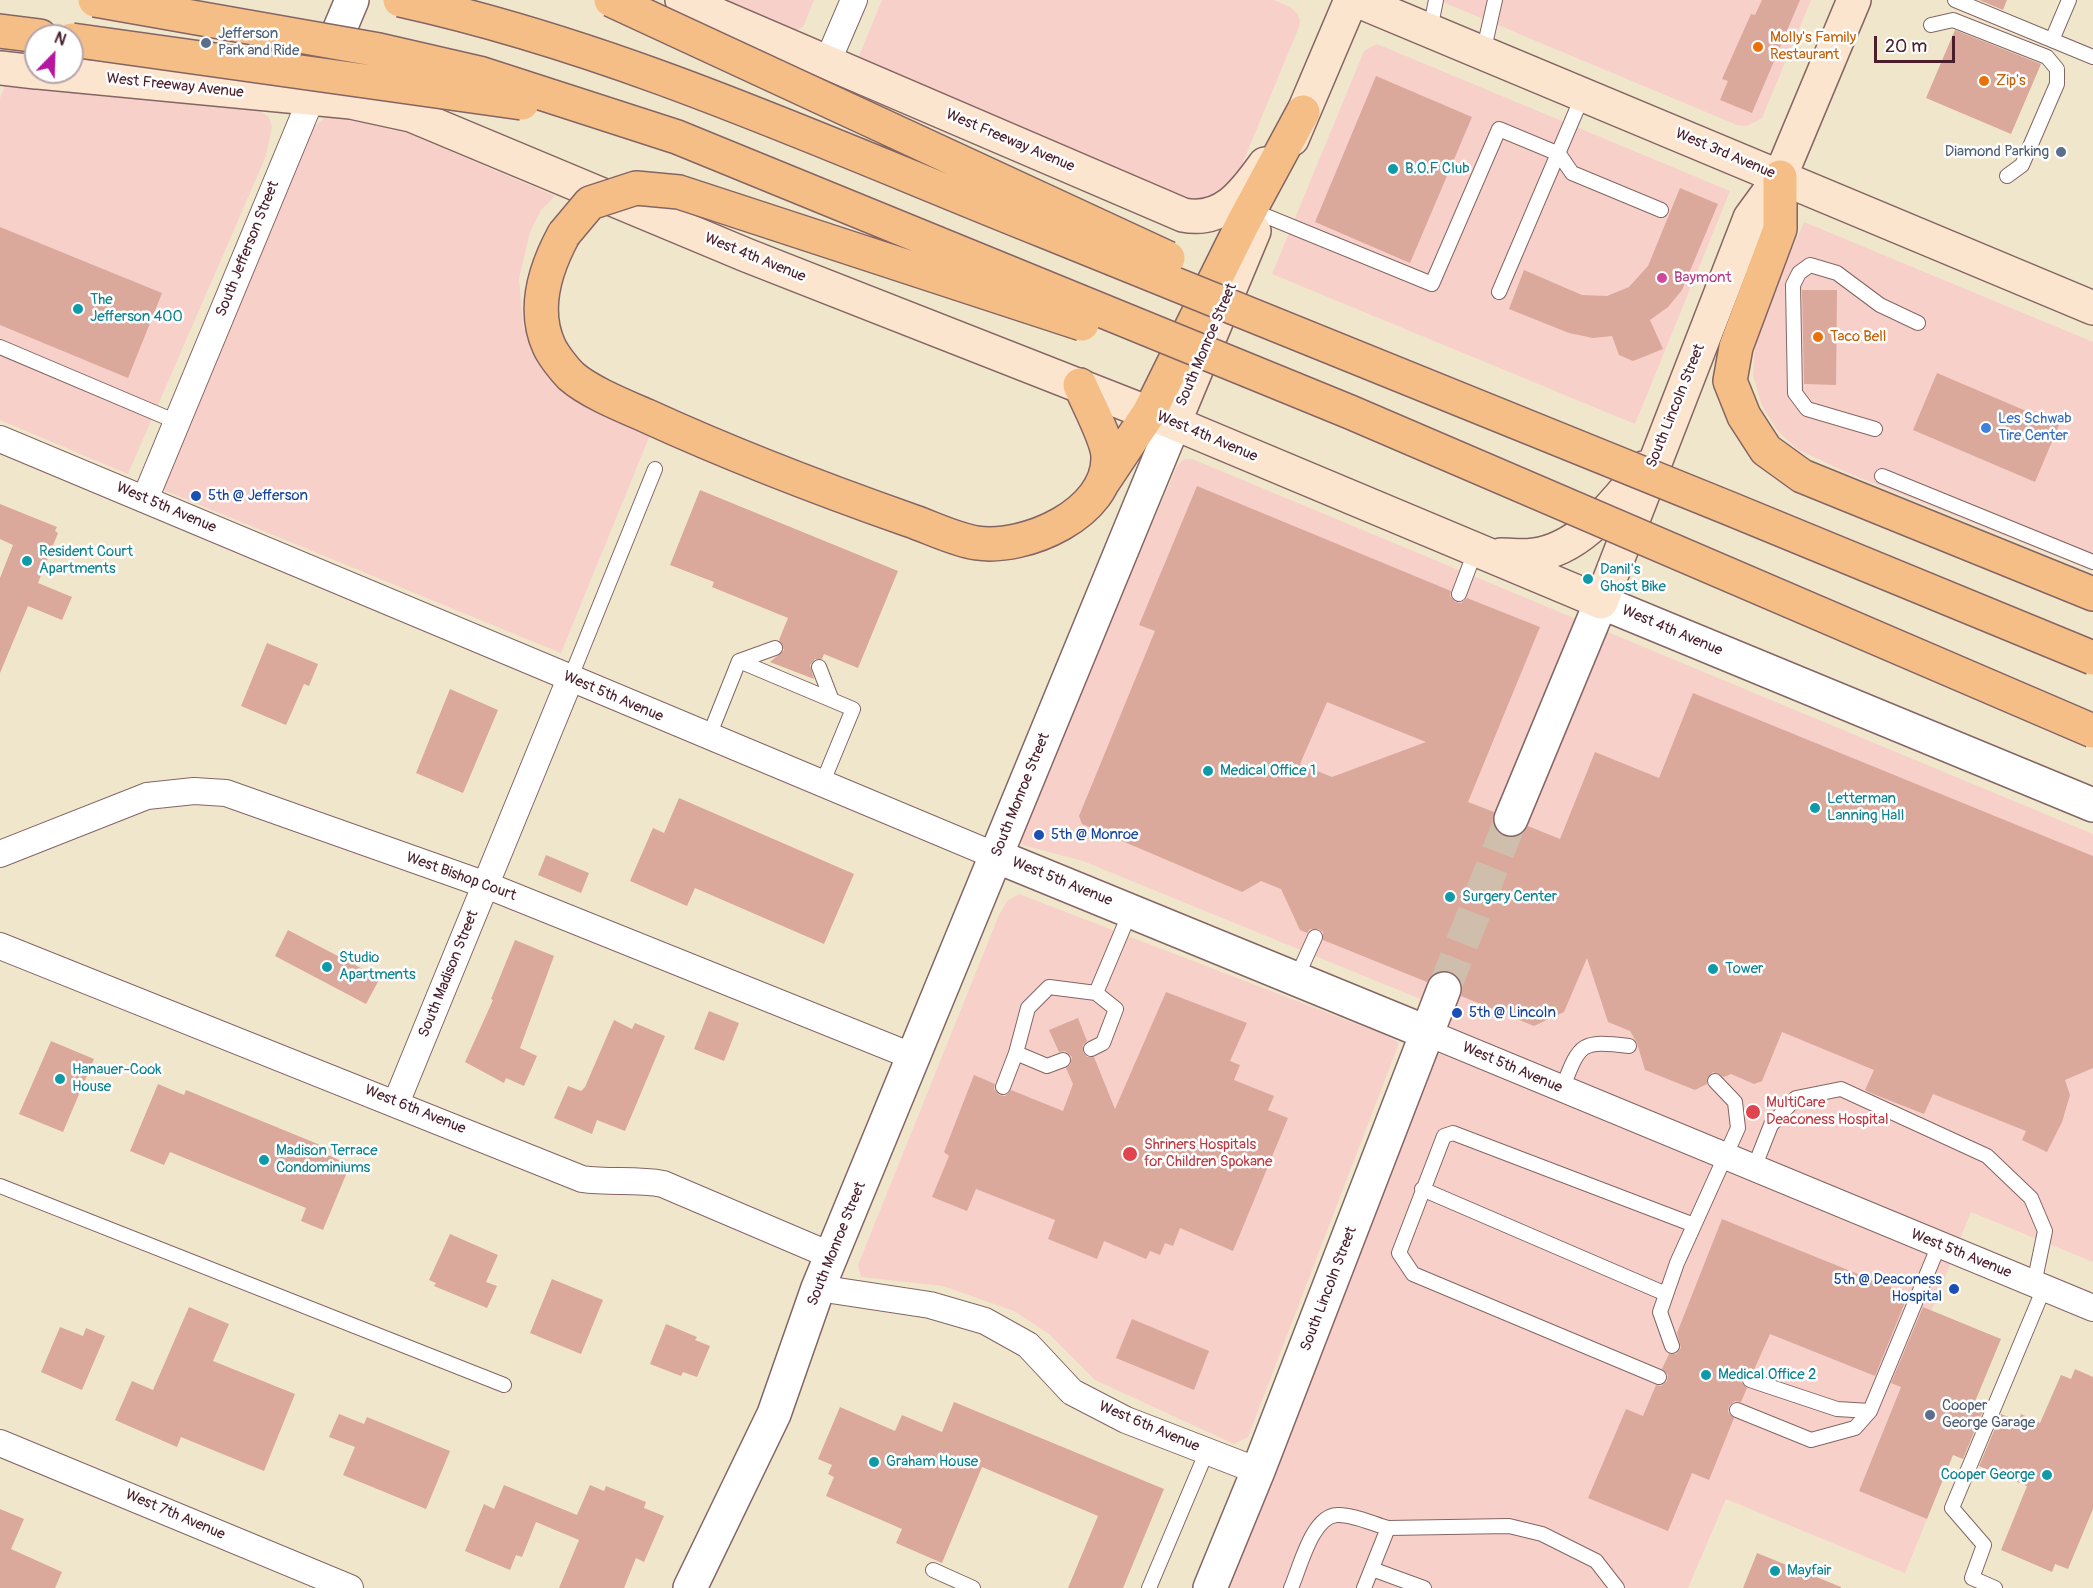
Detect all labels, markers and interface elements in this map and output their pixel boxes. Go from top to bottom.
north arrow [24,24,84,84]
scale bar [1877,24,1958,62]
place label: Jefferson Park and Ride [218,25,299,60]
text: N [51,28,69,51]
place label: Molly's Family Restaurant [1770,29,1856,64]
text: 20 m [1885,35,1927,58]
marker: Jefferson Park and Ride [199,36,213,50]
marker: Molly's Family Restaurant [1751,40,1765,54]
street label: West Freeway Avenue [105,70,245,102]
place label: Zip's [1996,72,2026,90]
marker: Zip's [1977,74,1991,88]
street label: West Freeway Avenue [943,106,1077,176]
street label: West 3rd Avenue [1673,125,1777,183]
place label: Diamond Parking [1945,143,2049,161]
marker: Diamond Parking [2054,145,2068,159]
place label: B.O.F Club [1405,160,1470,178]
marker: B.O.F Club [1386,162,1400,176]
street label: South Jefferson Street [213,178,283,320]
street label: West 4th Avenue [702,230,808,286]
place label: Baymont [1674,269,1731,287]
marker: Baymont [1655,271,1669,285]
street label: South Monroe Street [1173,281,1241,409]
place label: The Jefferson 400 [90,291,183,326]
marker: The Jefferson 400 [71,302,85,316]
place label: Taco Bell [1830,328,1886,346]
marker: Taco Bell [1811,330,1825,344]
street label: South Lincoln Street [1643,342,1709,470]
street label: West 4th Avenue [1154,408,1260,466]
place label: Les Schwab Tire Center [1998,410,2072,445]
marker: Les Schwab Tire Center [1979,421,1993,435]
street label: West 5th Avenue [113,479,219,537]
place label: 5th @ Jefferson [208,487,308,505]
marker: 5th @ Jefferson [189,489,203,503]
place label: Resident Court Apartments [39,543,133,578]
marker: Resident Court Apartments [20,554,34,568]
place label: Danil's Ghost Bike [1600,561,1666,596]
marker: Danil's Ghost Bike [1581,572,1595,586]
street label: West 4th Avenue [1619,602,1725,660]
street label: West 5th Avenue [560,668,666,726]
street label: South Monroe Street [988,730,1054,860]
place label: Medical Office 1 [1220,762,1316,780]
marker: Medical Office 1 [1201,764,1215,778]
place label: Letterman Lanning Hall [1827,790,1904,825]
marker: Letterman Lanning Hall [1808,801,1822,815]
place label: 5th @ Monroe [1051,826,1138,844]
marker: 5th @ Monroe [1032,828,1046,842]
street label: West Bishop Court [403,849,519,905]
street label: West 5th Avenue [1009,854,1115,910]
place label: Surgery Center [1462,888,1557,906]
marker: Surgery Center [1443,890,1457,904]
street label: South Madison Street [415,908,483,1040]
place label: Studio Apartments [339,949,416,984]
marker: Studio Apartments [320,960,334,974]
place label: Tower [1725,960,1763,978]
marker: Tower [1706,962,1720,976]
place label: 5th @ Lincoln [1469,1004,1556,1022]
marker: 5th @ Lincoln [1450,1006,1464,1020]
street label: West 5th Avenue [1459,1039,1565,1097]
place label: Hanauer-Cook House [72,1061,161,1096]
marker: Hanauer-Cook House [53,1072,67,1086]
street label: West 6th Avenue [362,1082,468,1138]
place label: MultiCare Deaconess Hospital [1766,1094,1888,1129]
marker: MultiCare Deaconess Hospital [1744,1103,1762,1121]
place label: Shriners Hospitals for Children Spokane [1144,1136,1272,1171]
place label: Madison Terrace Condominiums [276,1142,378,1177]
marker: Shriners Hospitals for Children Spokane [1121,1145,1139,1163]
marker: Madison Terrace Condominiums [257,1153,271,1167]
street label: South Monroe Street [804,1179,870,1309]
street label: South Lincoln Street [1297,1224,1361,1354]
street label: West 5th Avenue [1908,1226,2014,1282]
place label: 5th @ Deaconess Hospital [1834,1271,1942,1306]
marker: 5th @ Deaconess Hospital [1947,1282,1961,1296]
place label: Medical Office 2 [1718,1366,1816,1384]
marker: Medical Office 2 [1699,1368,1713,1382]
place label: Cooper George Garage [1942,1397,2035,1432]
street label: West 6th Avenue [1096,1398,1202,1456]
marker: Cooper George Garage [1923,1408,1937,1422]
place label: Graham House [886,1453,978,1471]
marker: Graham House [867,1455,881,1469]
place label: Cooper George [1941,1466,2035,1484]
marker: Cooper George [2040,1468,2054,1482]
street label: West 7th Avenue [122,1486,228,1544]
place label: Mayfair [1787,1562,1832,1580]
marker: Mayfair [1768,1564,1782,1578]

